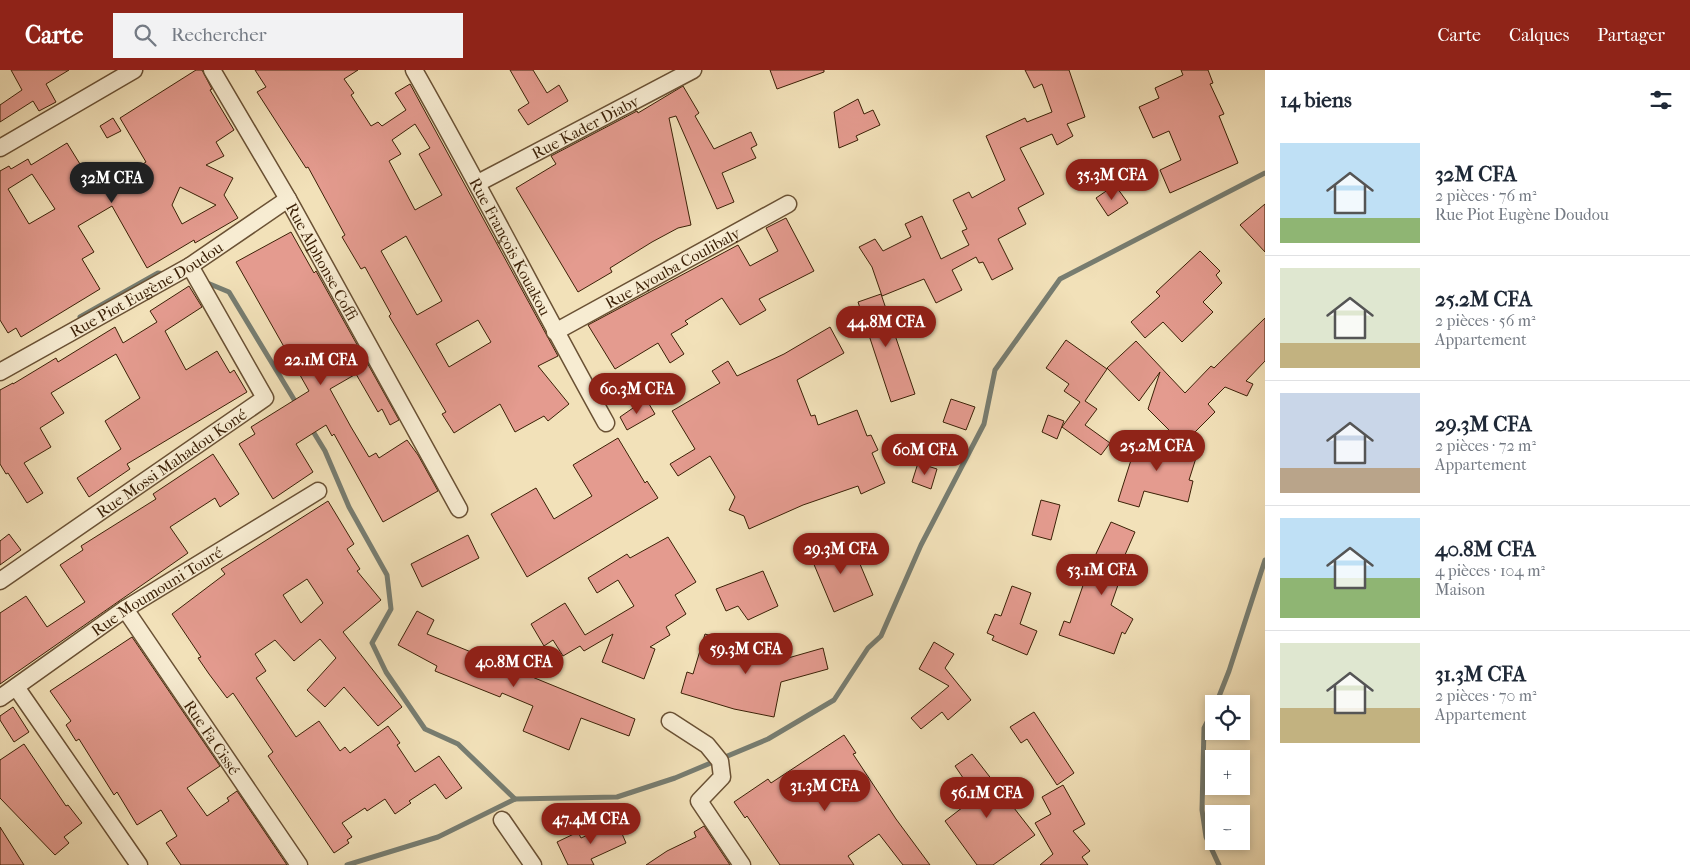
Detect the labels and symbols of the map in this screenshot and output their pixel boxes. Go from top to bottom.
street label: Rue Kader Diaby [528,91,643,163]
pin: 35.3M CFA [1055,158,1169,201]
pin: 32M CFA [66,162,158,204]
street label: Rue François Kouakou [465,174,555,319]
street label: Rue Alphonse Coffi [282,200,362,324]
street label: Rue Ayouba Coulibaly [602,223,744,313]
street label: Rue Piot Eugène Doudou [66,237,227,341]
pin: 44.8M CFA [829,306,943,348]
pin: 22.1M CFA [264,344,378,386]
pin: 60.3M CFA [580,372,694,415]
street label: Rue Mossi Mahadou Koné [93,405,250,522]
pin: 25.2M CFA [1100,430,1214,472]
pin: 60M CFA [879,434,971,476]
pin: 29.3M CFA [784,532,898,575]
street label: Rue Moumouni Touré [88,543,226,640]
pin: 53.1M CFA [1045,554,1159,596]
pin: 59.3M CFA [689,632,803,675]
pin: 40.8M CFA [457,646,571,688]
street label: Rue Fa Cissé [180,696,244,779]
pin: 31.3M CFA [768,770,882,812]
pin: 56.1M CFA [930,776,1044,819]
pin: 47.4M CFA [534,802,648,845]

